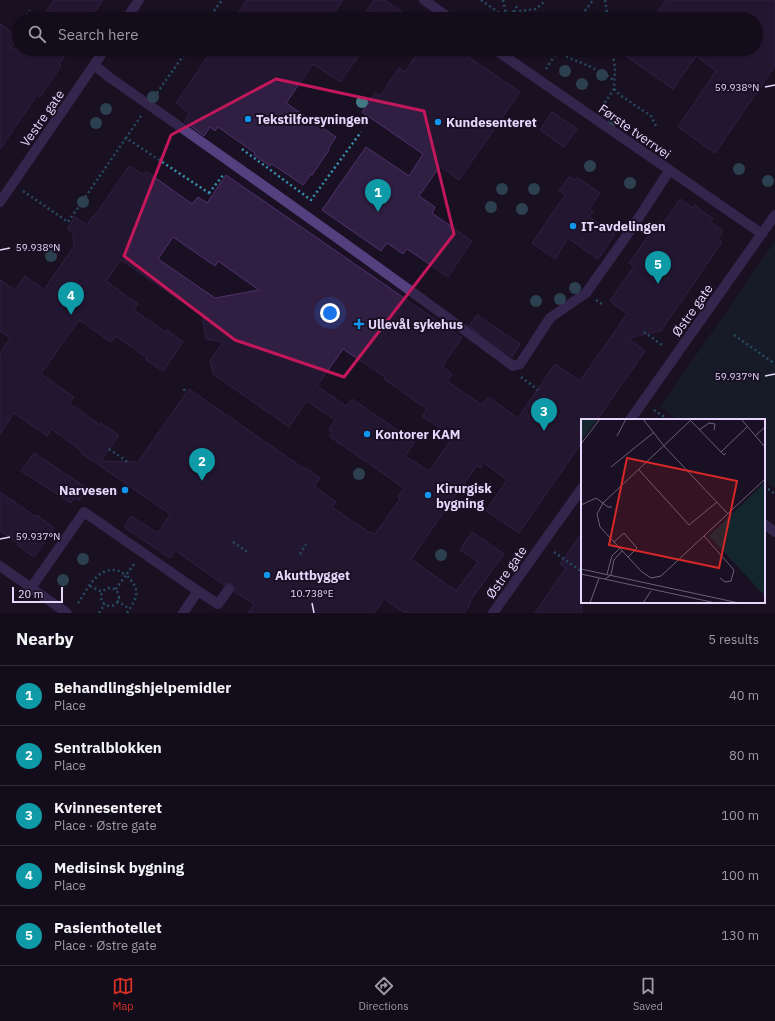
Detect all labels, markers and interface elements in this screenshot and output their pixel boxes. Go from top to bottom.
search box [12,12,763,56]
icon: search [26,23,48,45]
text: Search here [58,25,138,44]
text: 59.938°N [715,81,759,94]
street label: Vestre gate [17,86,68,150]
street label: Første tverrvei [595,100,674,163]
place label: Tekstilforsyningen [256,111,368,128]
marker: Tekstilforsyningen [243,114,253,124]
place label: Kundesenteret [446,114,537,131]
marker: Kundesenteret [433,117,443,127]
pin: 1 [365,179,391,212]
place label: IT-avdelingen [581,218,666,235]
marker: IT-avdelingen [568,221,578,231]
text: 59.938°N [16,241,60,254]
pin: 5 [645,251,671,284]
street label: Østre gate [668,281,717,340]
pin: 4 [58,282,84,315]
your location [320,303,340,323]
place label: Ullevål sykehus [368,316,464,333]
marker: Ullevål sykehus [353,318,365,330]
text: 59.937°N [715,370,759,383]
pin: 3 [531,398,557,431]
inset map [581,419,765,603]
place label: Kontorer KAM [375,426,460,443]
marker: Kontorer KAM [362,429,372,439]
pin: 2 [189,448,215,481]
place label: Kirurgisk bygning [436,480,492,512]
place label: Narvesen [59,482,117,499]
marker: Narvesen [120,485,130,495]
marker: Kirurgisk bygning [423,490,433,500]
text: 59.937°N [16,530,60,543]
street label: Østre gate [482,543,531,602]
place label: Akuttbygget [275,567,350,584]
marker: Akuttbygget [262,570,272,580]
scale bar [12,585,63,604]
text: 20 m [18,587,43,601]
text: 10.738°E [290,587,334,600]
text: Nearby [16,628,74,650]
text: 5 results [708,631,759,648]
text: Behandlingshjelpemidler [54,678,231,697]
text: 1 [25,687,33,704]
text: 40 m [729,687,759,704]
text: Place [54,697,86,714]
text: Sentralblokken [54,738,162,757]
text: 2 [25,747,33,764]
text: 80 m [729,747,759,764]
text: Place [54,757,86,774]
text: Kvinnesenteret [54,798,162,817]
text: 3 [25,807,33,824]
text: 100 m [721,807,759,824]
text: Place · Østre gate [54,817,157,834]
text: Medisinsk bygning [54,858,184,877]
text: 4 [25,867,33,884]
text: 100 m [721,867,759,884]
text: Place [54,877,86,894]
text: Pasienthotellet [54,918,162,937]
text: 5 [25,927,33,944]
text: 130 m [721,927,759,944]
text: Place · Østre gate [54,937,157,954]
tab: Map [112,975,134,1013]
tab: Directions [358,975,409,1013]
tab: Saved [633,975,663,1013]

